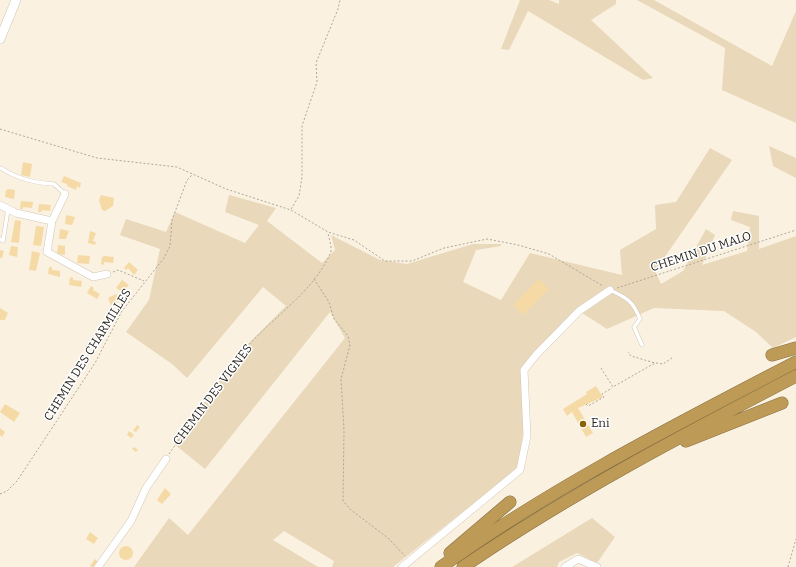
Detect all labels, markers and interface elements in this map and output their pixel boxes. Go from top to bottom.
street label: CHEMIN DU MALO [649,229,753,275]
street label: CHEMIN DES CHARMILLES [41,286,135,424]
street label: CHEMIN DES VIGNES [170,342,256,448]
place label: Eni [591,417,610,431]
marker: Eni [578,419,588,429]

